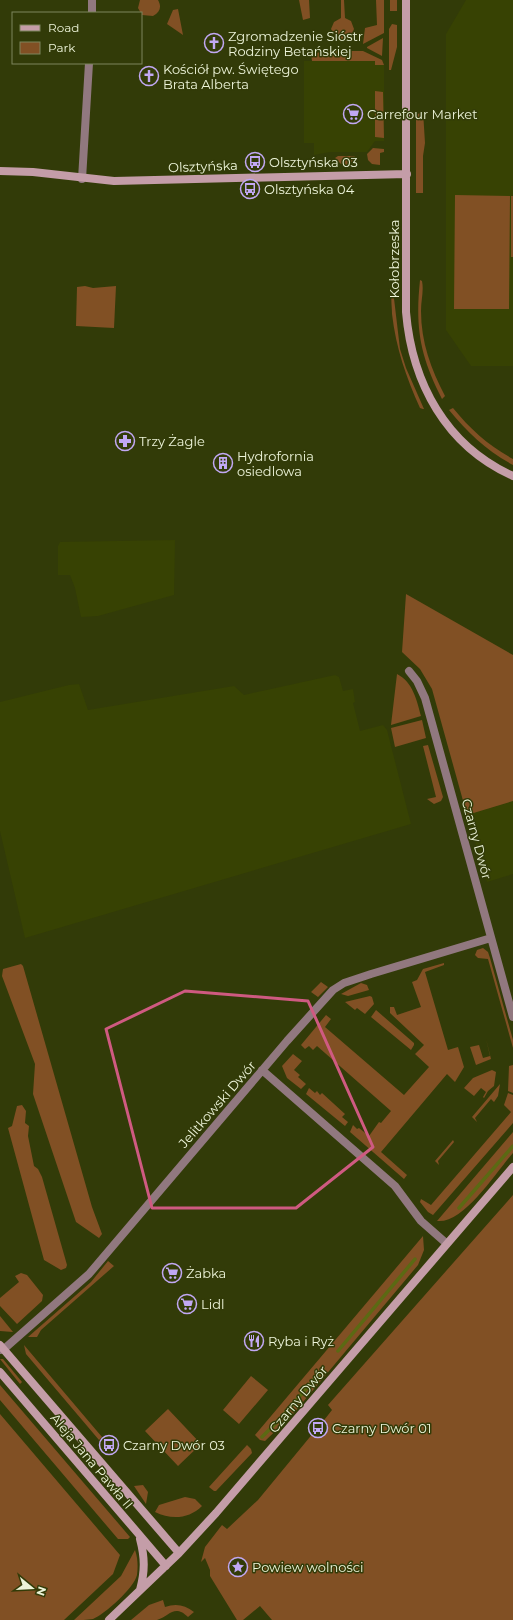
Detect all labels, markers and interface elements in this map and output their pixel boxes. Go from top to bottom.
legend [12,12,142,64]
text: Road [48,20,79,35]
place label: Zgromadzenie Sióstr Rodziny Betańskiej [228,28,363,59]
church icon: Zgromadzenie Sióstr Rodziny Betańskiej [203,32,225,54]
text: Park [48,40,76,55]
place label: Kościół pw. Świętego Brata Alberta [163,61,299,92]
church icon: Kościół pw. Świętego Brata Alberta [138,65,160,87]
supermarket icon: Carrefour Market [342,103,364,125]
place label: Carrefour Market [367,106,477,122]
bus stop icon: Olsztyńska 03 [244,151,266,173]
place label: Olsztyńska 03 [269,154,358,170]
street label: Olsztyńska [168,157,238,175]
bus stop icon: Olsztyńska 04 [239,178,261,200]
place label: Olsztyńska 04 [264,181,355,197]
street label: Kołobrzeska [386,220,402,298]
pharmacy icon: Trzy Żagle [114,430,136,452]
place label: Trzy Żagle [139,433,205,449]
place label: Hydrofornia osiedlowa [237,448,314,479]
building icon: Hydrofornia osiedlowa [212,452,234,474]
street label: Czarny Dwór [459,797,495,881]
street label: Jelitkowski Dwór [174,1057,259,1151]
supermarket icon: Żabka [161,1262,183,1284]
place label: Żabka [186,1265,226,1281]
supermarket icon: Lidl [176,1293,198,1315]
place label: Lidl [201,1296,224,1312]
restaurant icon: Ryba i Ryż [243,1330,265,1352]
place label: Ryba i Ryż [268,1333,335,1349]
street label: Czarny Dwór [265,1362,331,1436]
street label: Aleja Jana Pawła II [47,1410,137,1512]
bus stop icon: Czarny Dwór 01 [307,1417,329,1439]
place label: Czarny Dwór 01 [332,1420,431,1436]
bus stop icon: Czarny Dwór 03 [98,1434,120,1456]
place label: Czarny Dwór 03 [123,1437,225,1453]
place icon: Powiew wolności [227,1556,249,1578]
place label: Powiew wolności [252,1559,363,1575]
north arrow [12,1568,52,1608]
text: N [33,1585,50,1597]

